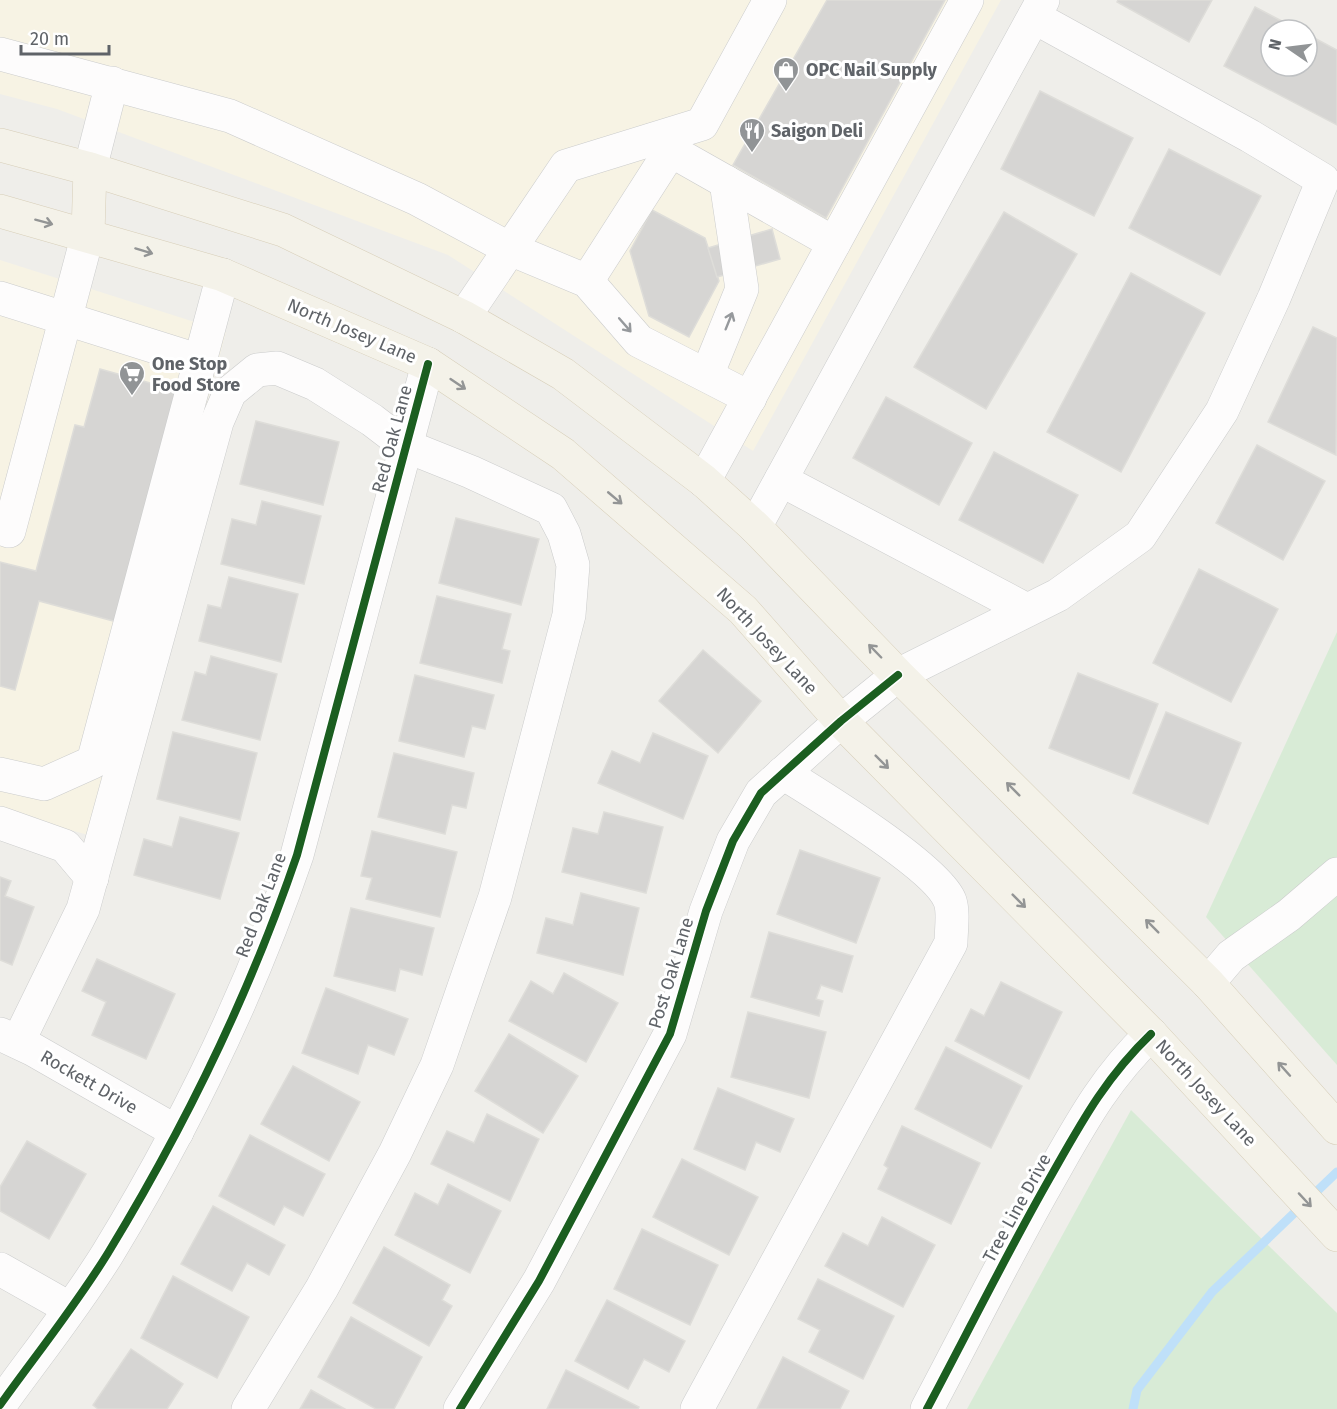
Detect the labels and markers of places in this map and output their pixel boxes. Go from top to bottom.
shop icon: OPC Nail Supply [771,55,801,93]
place label: OPC Nail Supply [806,59,938,81]
restaurant icon: Saigon Deli [737,116,767,154]
place label: Saigon Deli [771,120,863,142]
place label: One Stop Food Store [152,353,240,396]
supermarket icon: One Stop Food Store [117,359,147,397]

